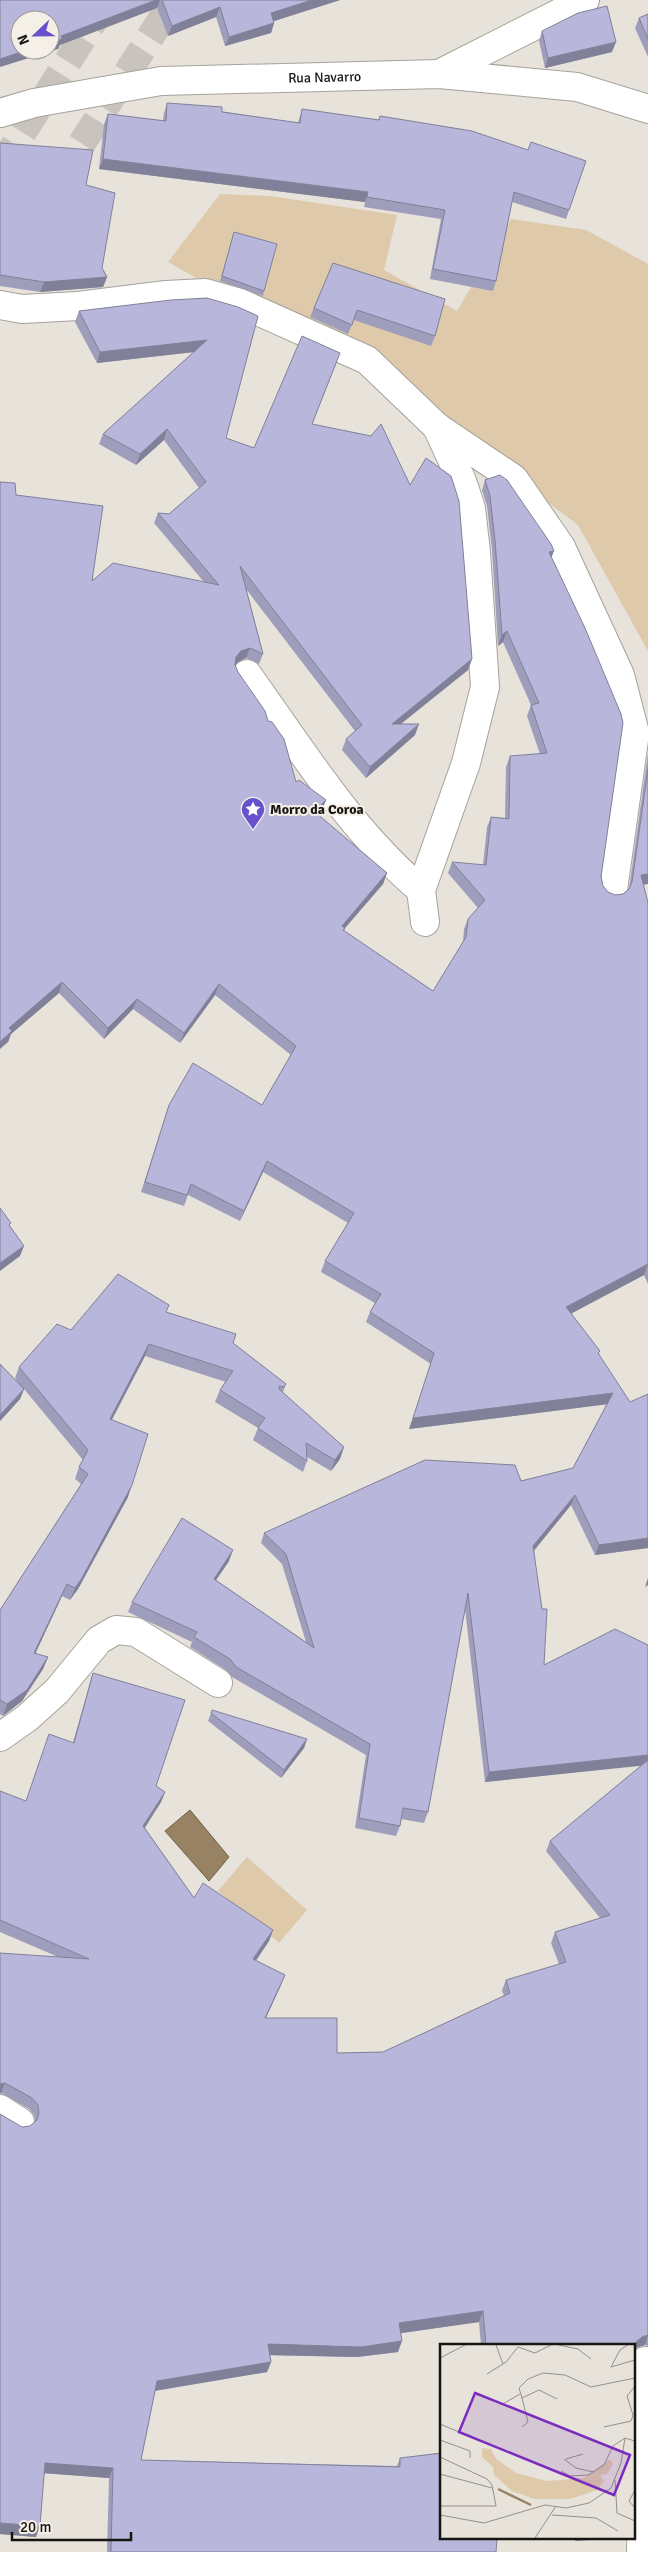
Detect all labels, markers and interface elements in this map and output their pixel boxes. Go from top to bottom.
north arrow [10,10,60,60]
text: N [14,32,33,47]
street label: Rua Navarro [288,68,361,87]
place icon: Morro da Coroa [240,796,266,830]
place label: Morro da Coroa [270,801,364,818]
inset map [440,2344,636,2540]
scale bar [12,2510,131,2542]
text: 20 m [20,2518,51,2536]

